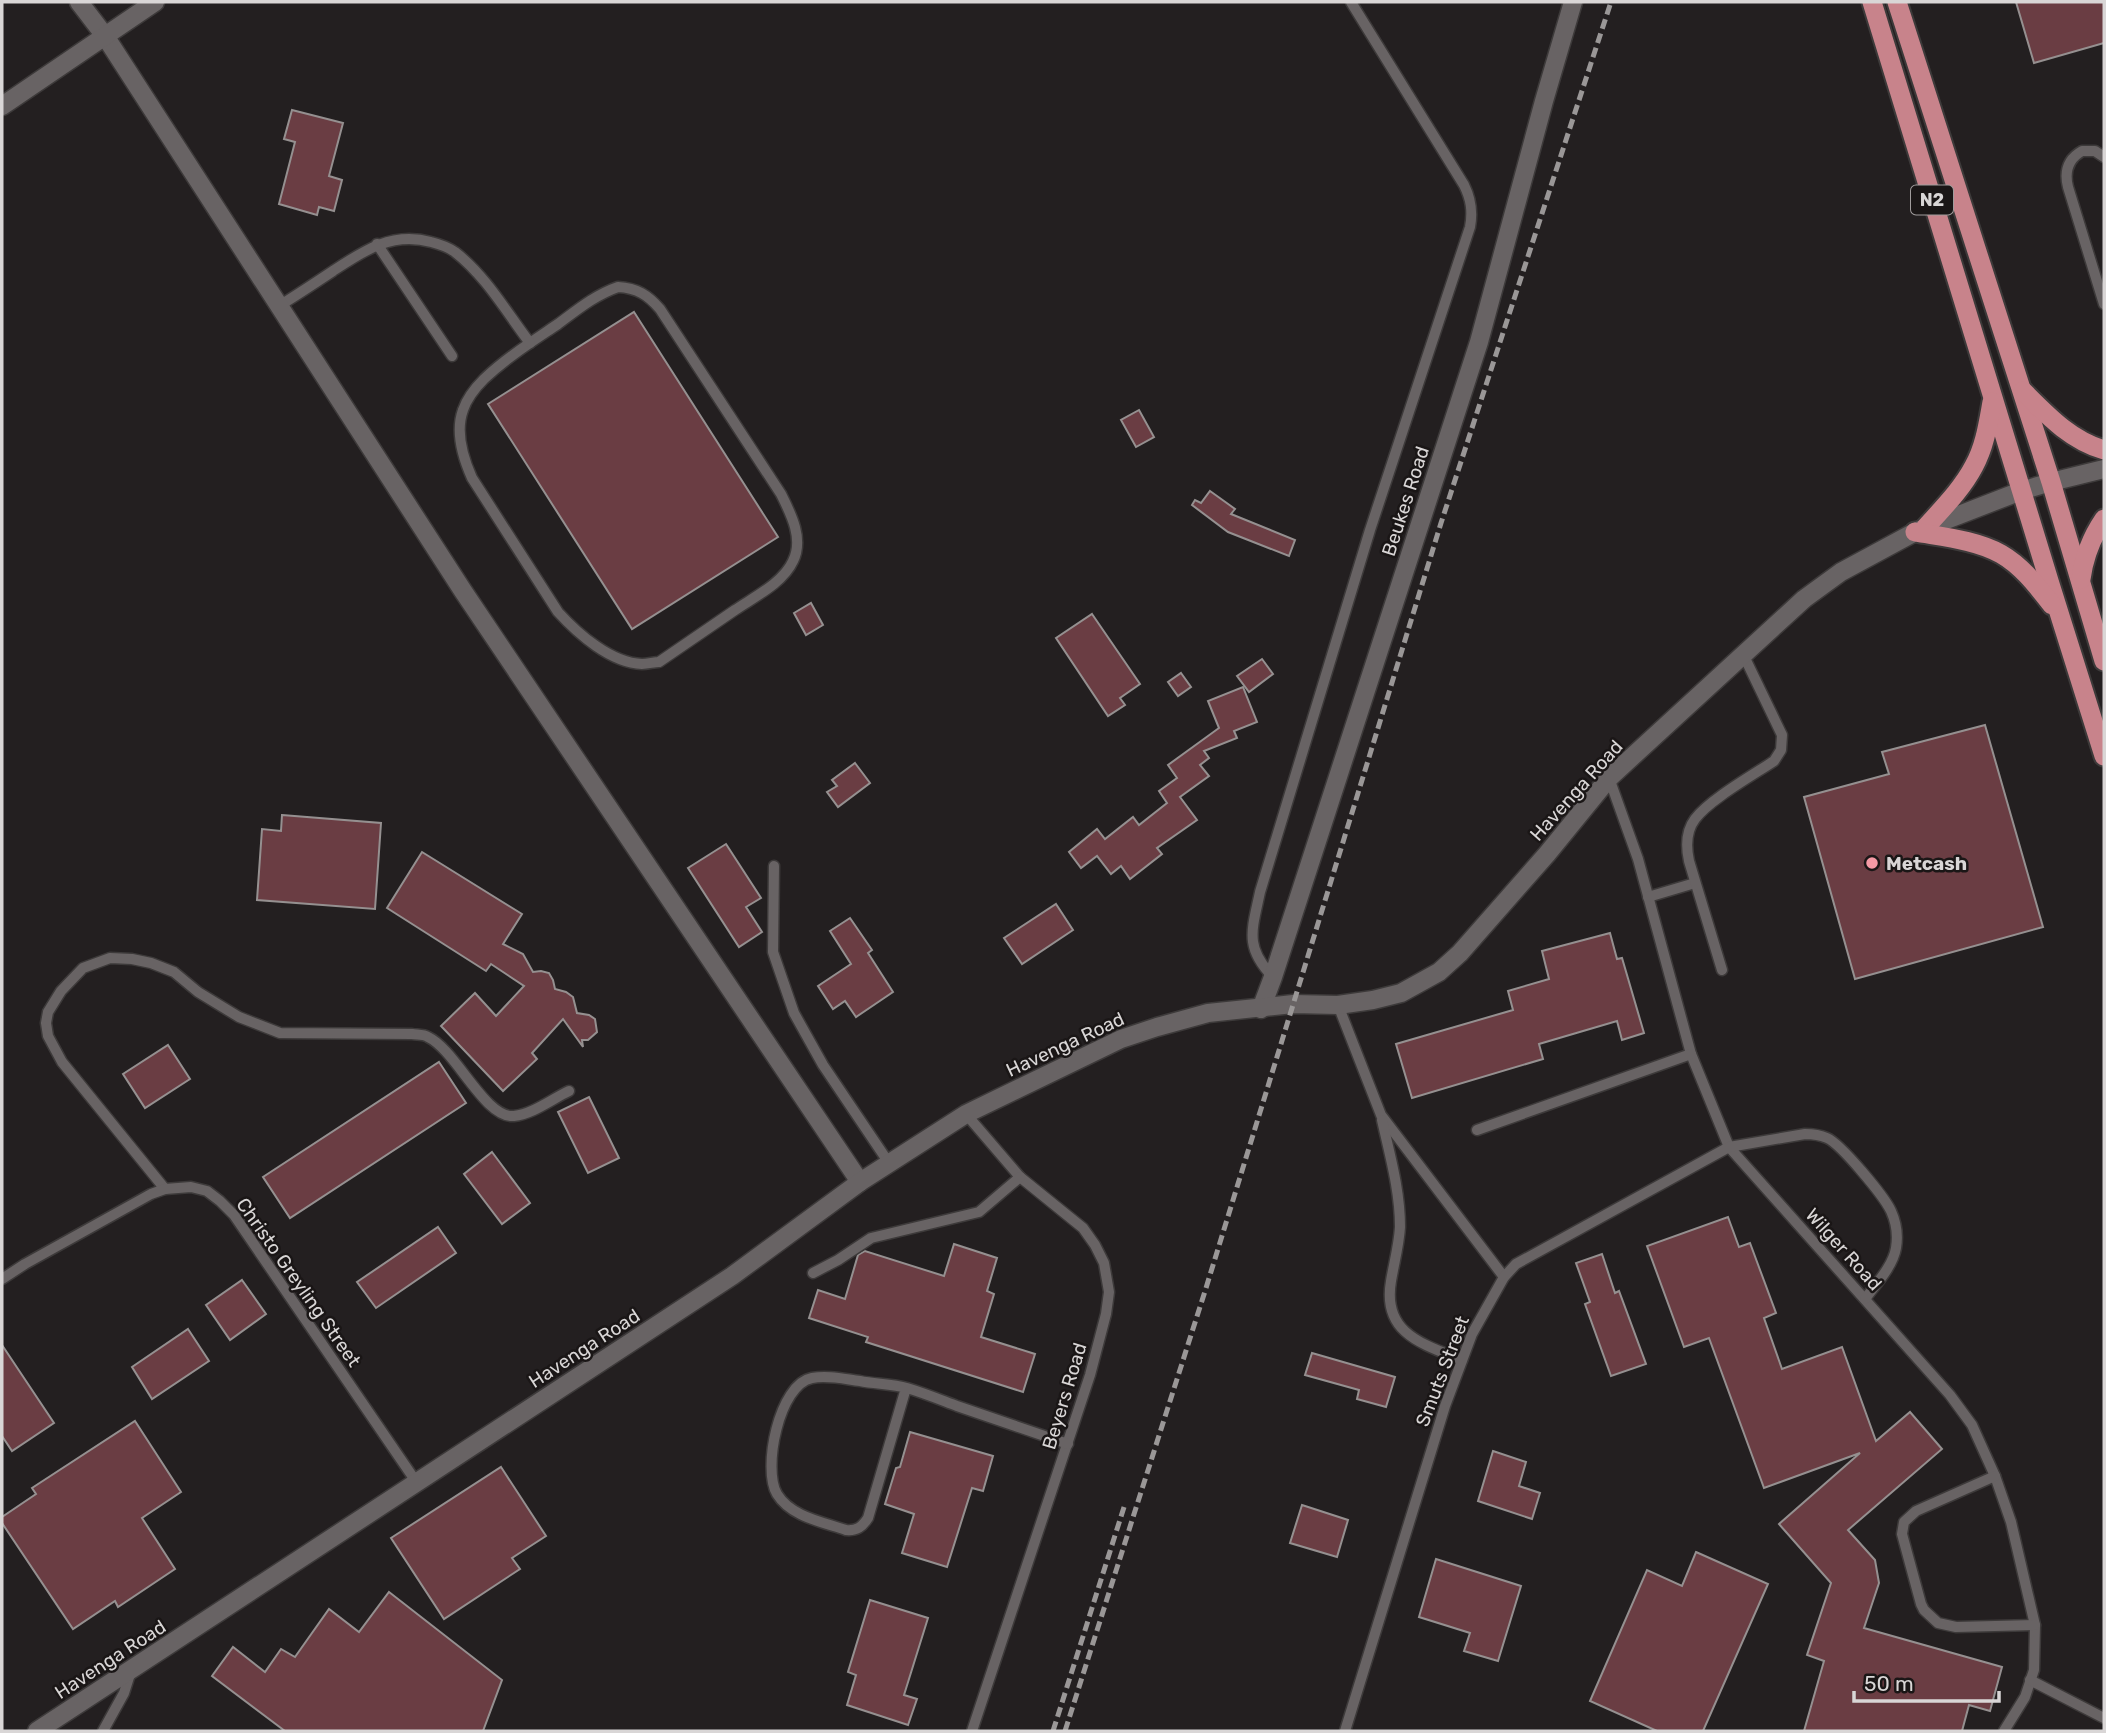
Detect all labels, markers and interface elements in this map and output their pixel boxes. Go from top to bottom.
road number: N2 [1911,186,1953,215]
street label: Beukes Road [1377,443,1434,559]
street label: Havenga Road [1525,735,1628,845]
place label: Metcash [1886,852,1967,875]
marker: Metcash [1864,855,1880,871]
street label: Havenga Road [1002,1007,1128,1082]
street label: Christo Greyling Street [231,1193,366,1372]
street label: Wilger Road [1801,1203,1887,1295]
street label: Havenga Road [524,1304,644,1393]
street label: Smuts Street [1411,1312,1474,1430]
street label: Beyers Road [1037,1340,1092,1452]
street label: Havenga Road [50,1615,170,1704]
scale bar [1854,1660,1999,1704]
text: 50 m [1864,1671,1914,1696]

